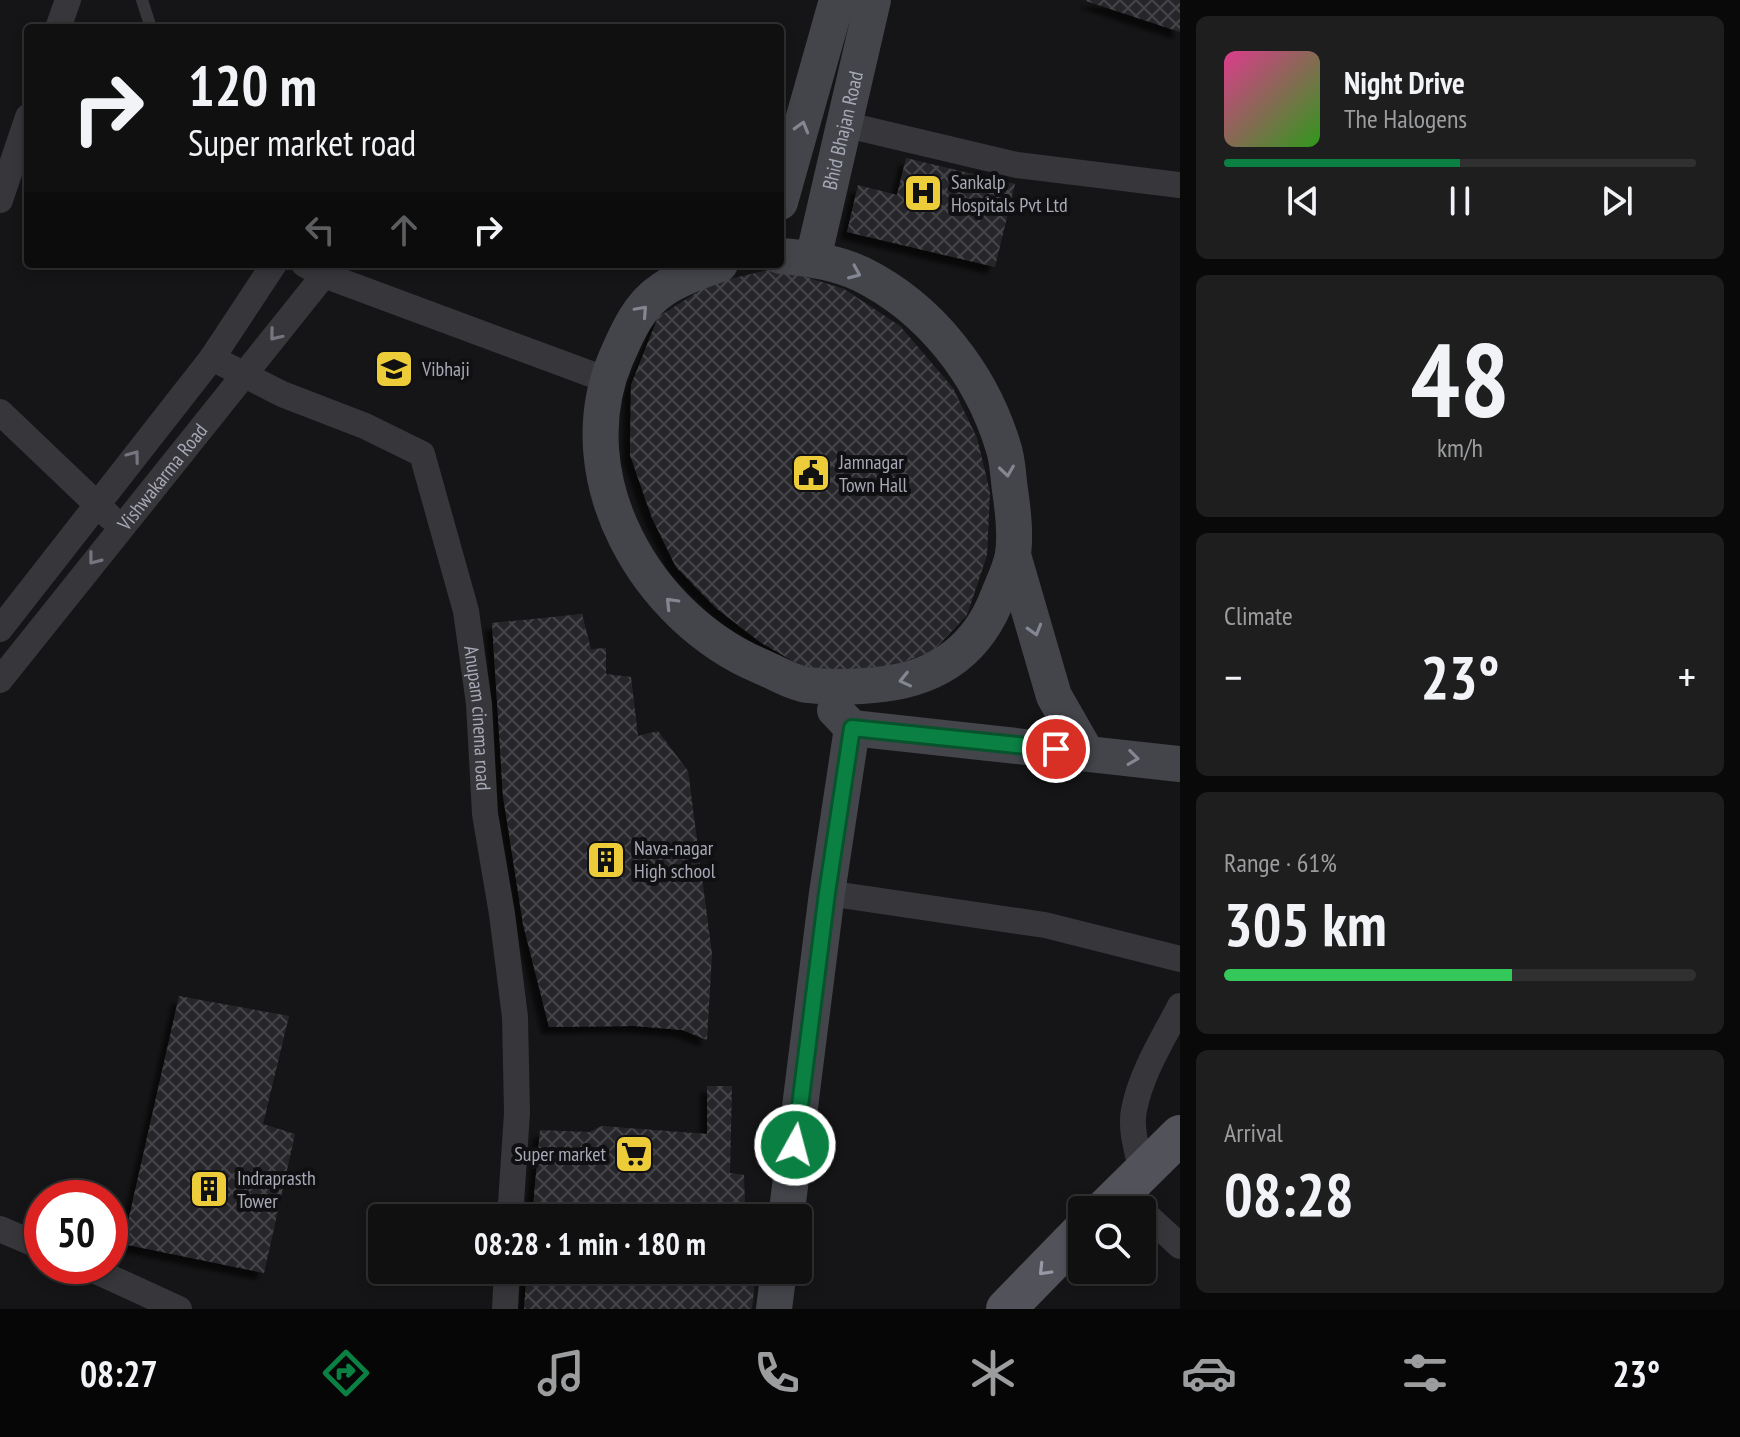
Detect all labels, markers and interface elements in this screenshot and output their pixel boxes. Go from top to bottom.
text: 120 m [188,49,317,121]
icon: right [56,56,160,160]
text: Night Drive [1344,63,1465,102]
street label: Bhid Bhajan Road [816,68,869,192]
text: The Halogens [1344,102,1467,135]
text: Super market road [188,119,416,166]
one-way arrow [793,121,810,135]
place label: Sankalp Hospitals Pvt Ltd [951,169,1068,218]
hospital icon: Sankalp Hospitals Pvt Ltd [902,172,944,214]
icon: previous [1281,179,1325,223]
icon: pause [1438,179,1482,223]
icon: next [1595,179,1639,223]
icon: left [298,208,342,252]
icon: ahead [382,208,426,252]
icon: right [466,208,510,252]
one-way arrow [847,264,861,280]
one-way arrow [632,306,646,321]
text: 48 [1410,311,1510,446]
one-way arrow [270,326,284,341]
school or university icon: Vibhaji [373,348,415,390]
place label: Vibhaji [421,356,470,382]
street label: Vishwakarma Road [111,418,213,537]
text: km/h [1437,431,1483,464]
place label: Jamnagar Town Hall [838,449,908,498]
one-way arrow [124,451,138,465]
public building icon: Jamnagar Town Hall [790,452,832,494]
one-way arrow [998,464,1015,478]
one-way arrow [89,550,104,564]
one-way arrow [665,598,680,612]
text: Climate [1224,599,1293,632]
one-way arrow [1026,623,1042,637]
text: 23° [1420,638,1500,716]
street label: Anupam cinema road [458,644,497,791]
text: − [1224,648,1242,705]
text: + [1678,648,1696,705]
one-way arrow [898,671,912,688]
pin [1022,715,1090,783]
icon: arrive [1034,727,1078,771]
one-way arrow [1126,749,1140,766]
place label: Nava-nagar High school [634,835,716,884]
building icon: Nava-nagar High school [585,839,627,881]
text: Range · 61% [1224,846,1337,879]
text: 305 km [1224,885,1387,963]
position arrow [753,1103,837,1187]
text: Arrival [1224,1116,1283,1149]
supermarket icon: Super market [613,1133,655,1175]
place label: Super market [514,1141,606,1167]
text: 08:28 [1224,1155,1354,1233]
place label: Indraprasth Tower [237,1165,316,1214]
building icon: Indraprasth Tower [188,1168,230,1210]
speed limit sign: 50 [24,1180,128,1284]
map controls [1068,1196,1156,1284]
button: search [1068,1196,1156,1284]
text: 08:28 · 1 min · 180 m [474,1224,706,1263]
one-way arrow [1039,1261,1053,1275]
icon: directions [318,1345,374,1401]
icon: music [533,1345,589,1401]
icon: phone [749,1345,805,1401]
icon: climate [965,1345,1021,1401]
icon: car [1181,1345,1237,1401]
icon: filters [1397,1345,1453,1401]
text: 08:27 [80,1350,158,1397]
text: 23° [1612,1350,1660,1397]

